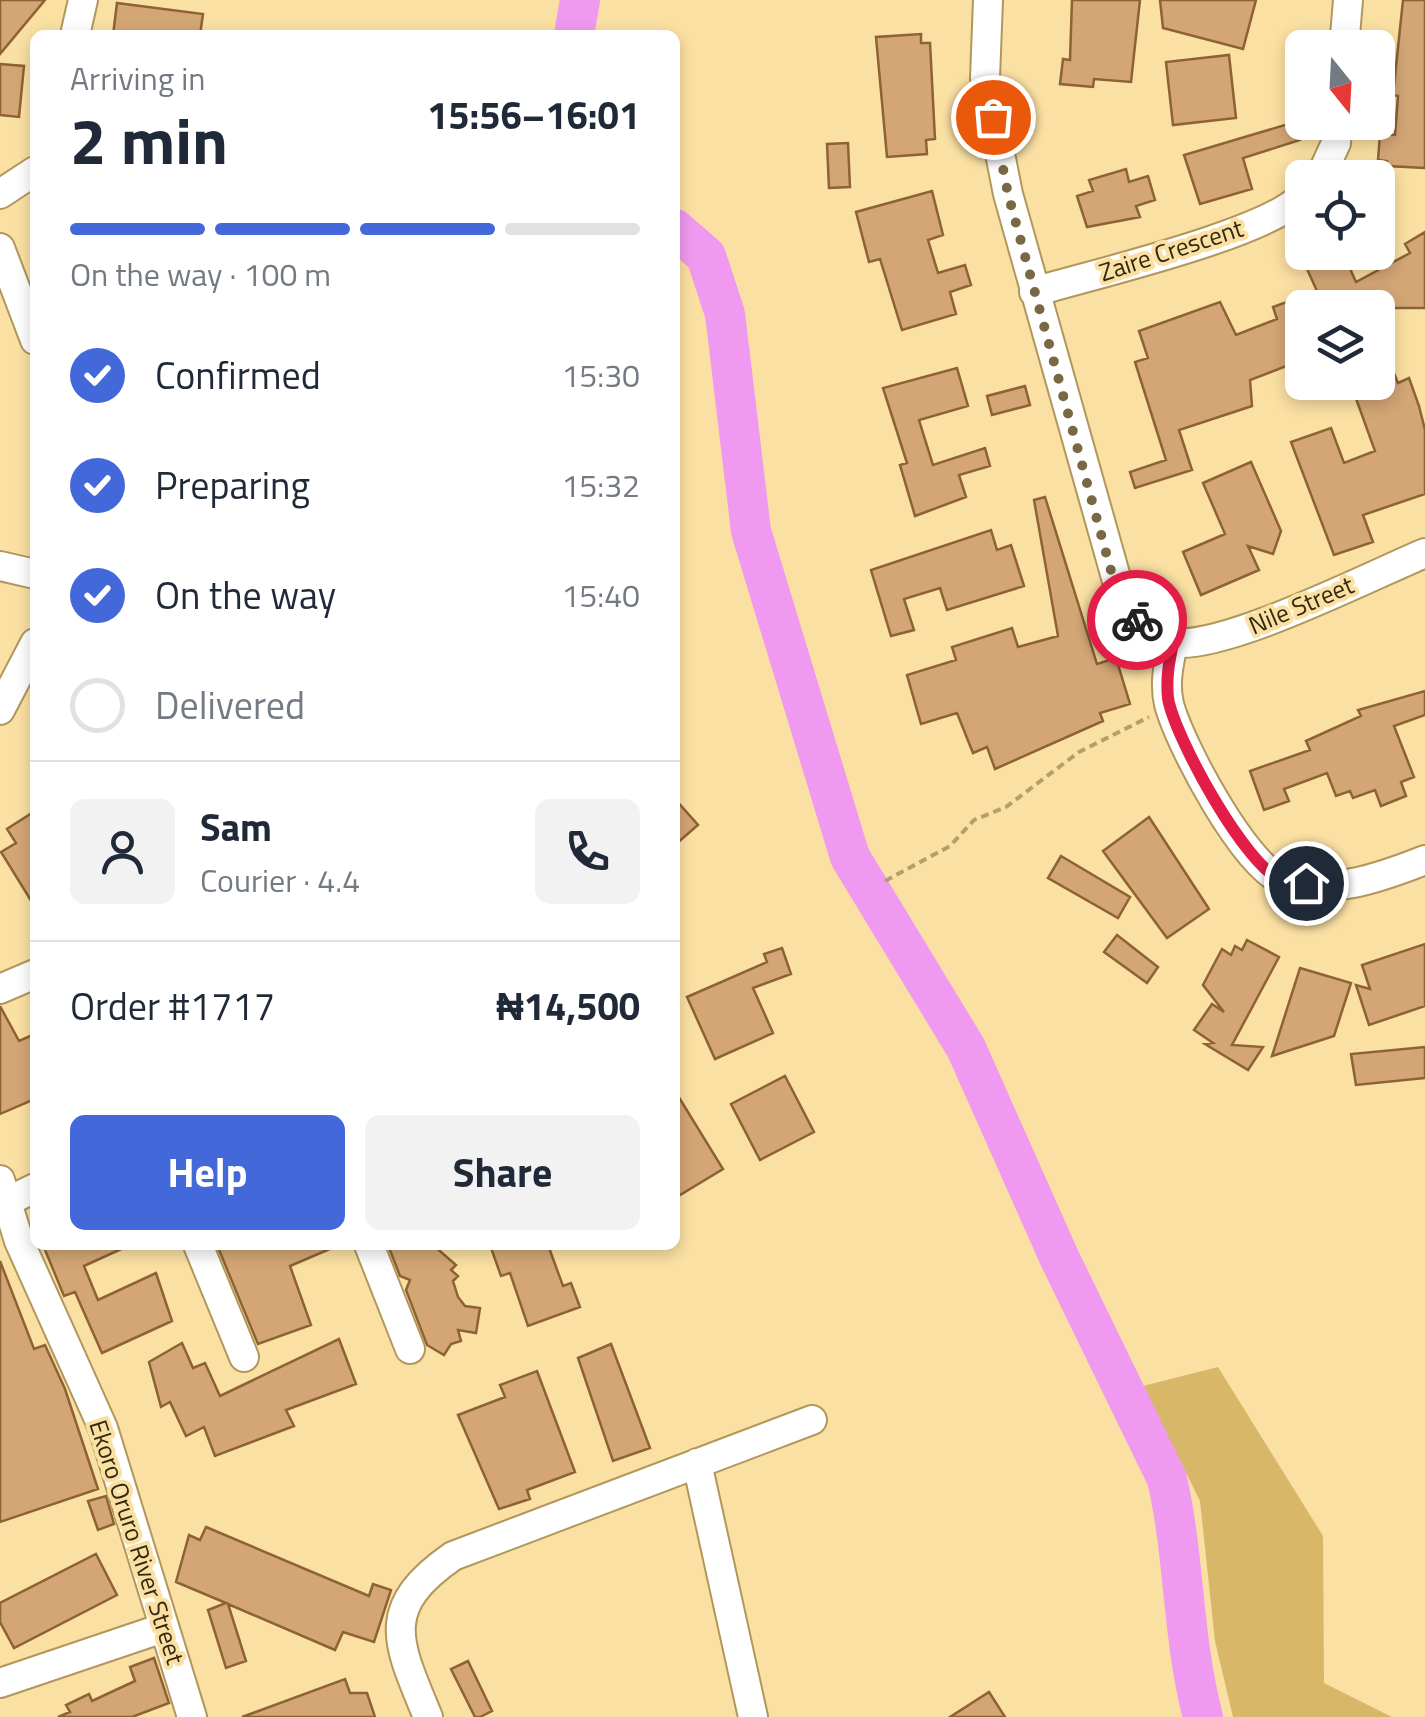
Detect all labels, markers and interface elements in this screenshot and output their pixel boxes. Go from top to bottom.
north arrow [1285,30,1395,140]
map controls [1285,30,1395,400]
text: Arriving in [70,54,206,102]
pin [951,75,1036,160]
text: 15:56–16:01 [427,86,640,144]
text: 2 min [70,90,228,189]
icon: bag [966,90,1021,145]
button: locate [1285,160,1395,270]
street label: Zaire Crescent [1094,209,1248,291]
text: On the way · 100 m [70,250,331,298]
button: layers [1285,290,1395,400]
text: Confirmed [155,346,321,404]
icon: check [70,348,125,403]
text: 15:30 [561,351,640,399]
text: Preparing [155,456,310,514]
icon: check [70,458,125,513]
text: 15:32 [561,461,640,509]
text: On the way [155,566,336,624]
street label: Nile Street [1243,566,1360,644]
icon: check [70,568,125,623]
courier [1087,570,1187,670]
text: 15:40 [561,571,640,619]
icon: bike [1110,593,1165,648]
text: Delivered [155,676,305,734]
text: Sam [200,798,272,856]
button: person [70,799,175,904]
button: phone [535,799,640,904]
pin [1264,841,1349,926]
text: Courier · 4.4 [200,856,360,904]
icon: home [1279,856,1334,911]
text: Order #1717 [70,977,275,1035]
text: ₦14,500 [496,977,640,1035]
button: Help [70,1115,345,1230]
button: Share [365,1115,640,1230]
street label: Ekoro Oruro River Street [79,1415,195,1669]

